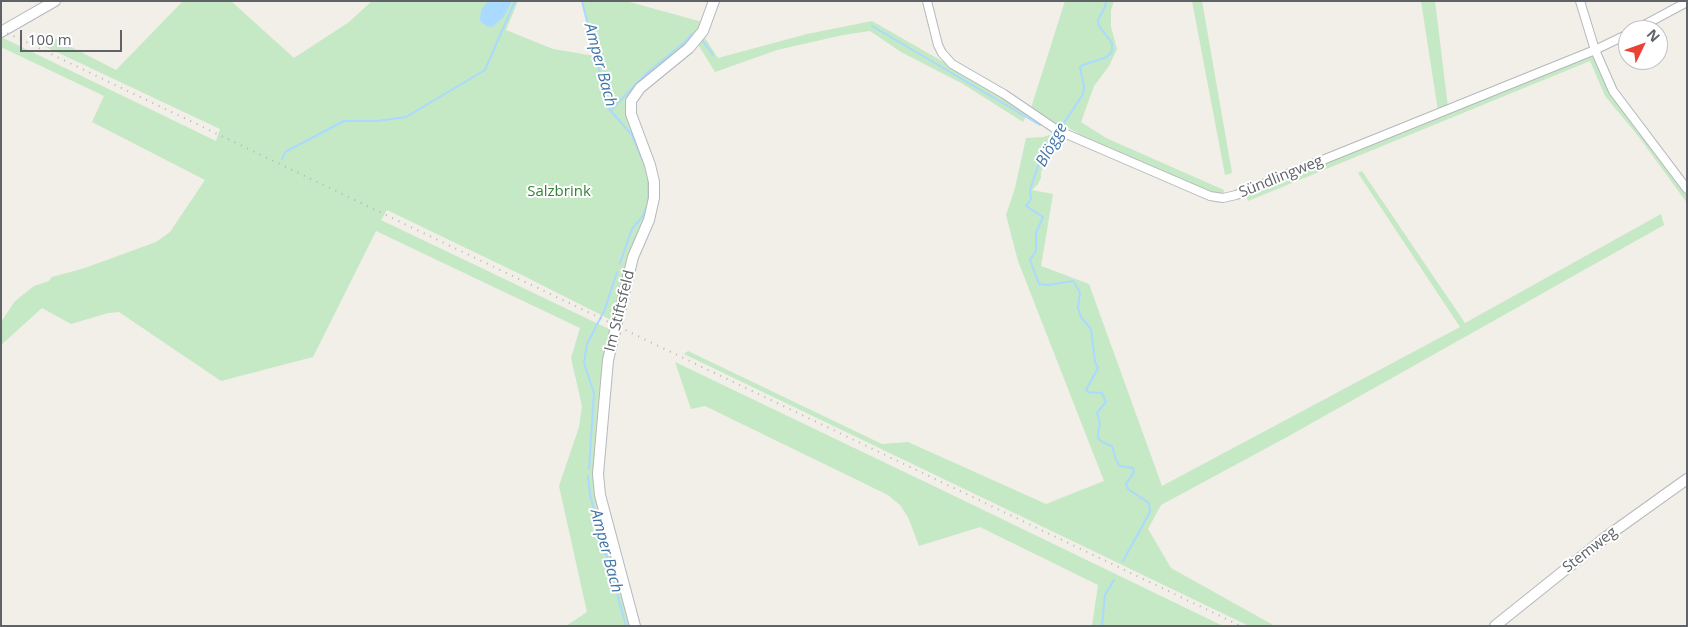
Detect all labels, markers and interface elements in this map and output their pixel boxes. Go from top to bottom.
scale bar [22,20,125,52]
north arrow [1618,20,1668,70]
water label: Amper Bach [580,21,620,109]
text: N [1643,25,1665,46]
text: 100 m [28,29,72,49]
water label: Blögge [1032,120,1072,170]
street label: Sündlingweg [1236,152,1326,202]
park label: Salzbrink [527,183,591,201]
street label: Im Stiftsfeld [601,268,639,354]
water label: Amper Bach [586,507,626,595]
street label: Stemweg [1559,523,1621,577]

